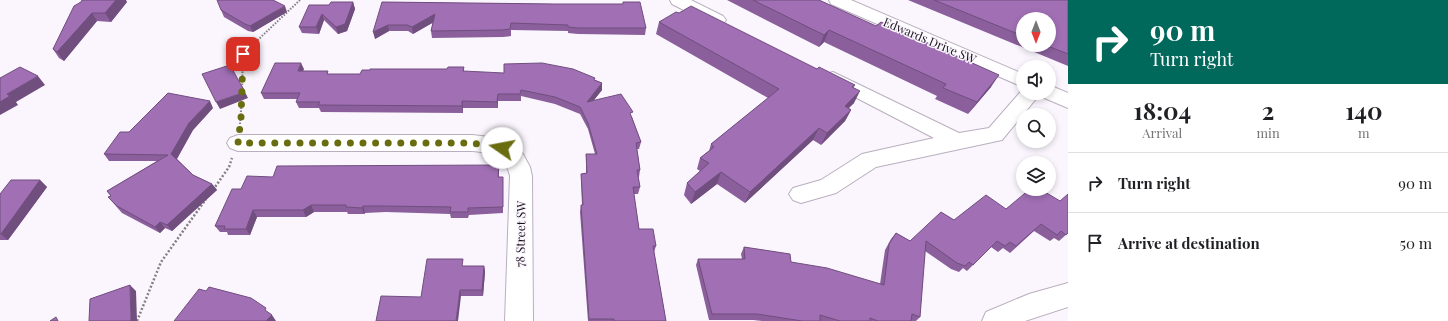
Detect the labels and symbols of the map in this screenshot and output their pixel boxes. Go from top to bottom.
north arrow [1016,12,1056,52]
street label: Edwards Drive SW [881,13,979,67]
pin [226,37,260,71]
position arrow [481,127,523,169]
street label: 78 Street SW [511,201,529,267]

